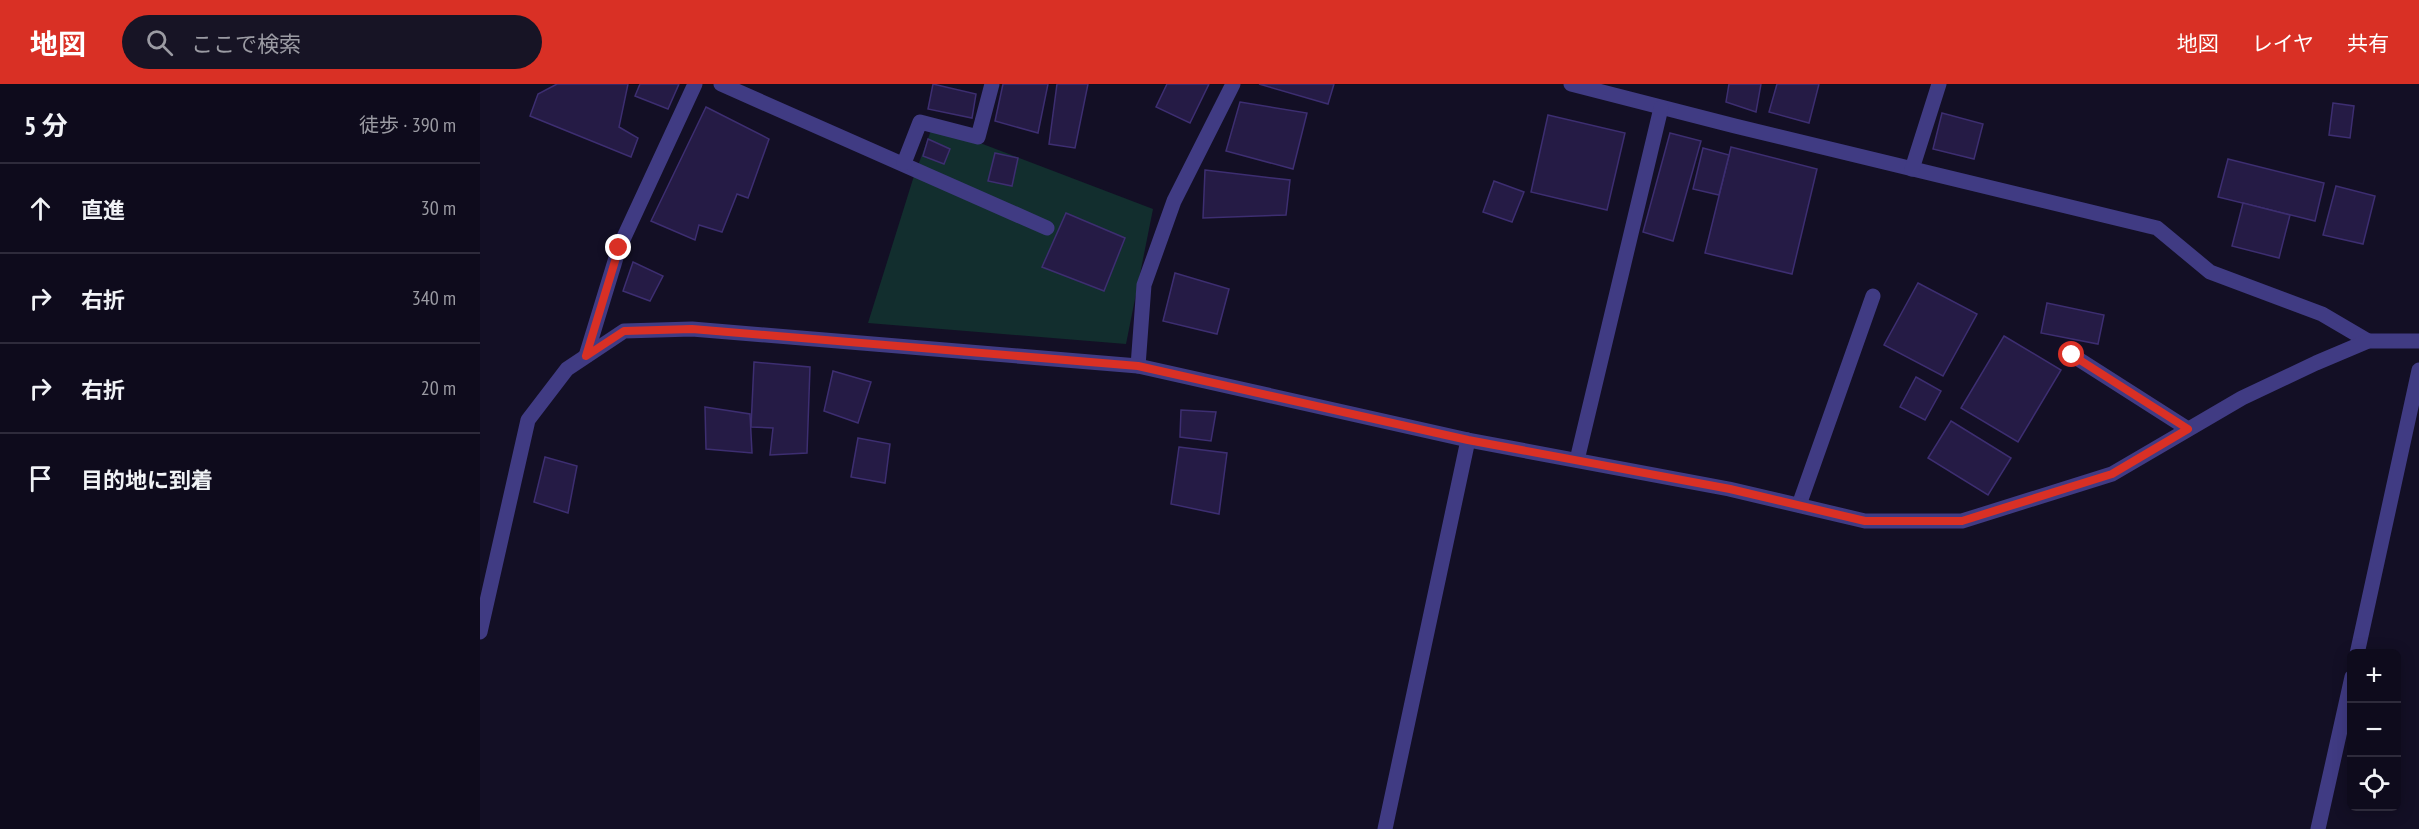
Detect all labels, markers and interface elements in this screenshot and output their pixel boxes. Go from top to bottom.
search box [122,15,542,69]
text: 地図 [30,25,86,62]
icon: search [143,26,176,59]
text: ここで検索 [191,30,301,58]
text: 地図 [2177,30,2219,57]
text: レイヤ [2252,30,2314,57]
text: 共有 [2347,30,2389,57]
text: 5 分 [24,109,68,142]
text: 徒歩 · 390 m [359,112,456,138]
icon: ahead [24,192,57,225]
text: 30 m [421,195,456,221]
text: 直進 [81,196,125,224]
route end [605,234,631,260]
icon: right [24,282,57,315]
text: 340 m [412,285,456,311]
text: 右折 [81,286,125,314]
route start [2058,341,2084,367]
icon: right [24,372,57,405]
text: 20 m [421,375,456,401]
text: 右折 [81,376,125,404]
icon: arrive [24,462,57,495]
text: 目的地に到着 [81,466,213,494]
map controls [2347,649,2401,811]
button: + [2347,649,2401,703]
button: − [2347,703,2401,757]
button: locate [2347,757,2401,811]

